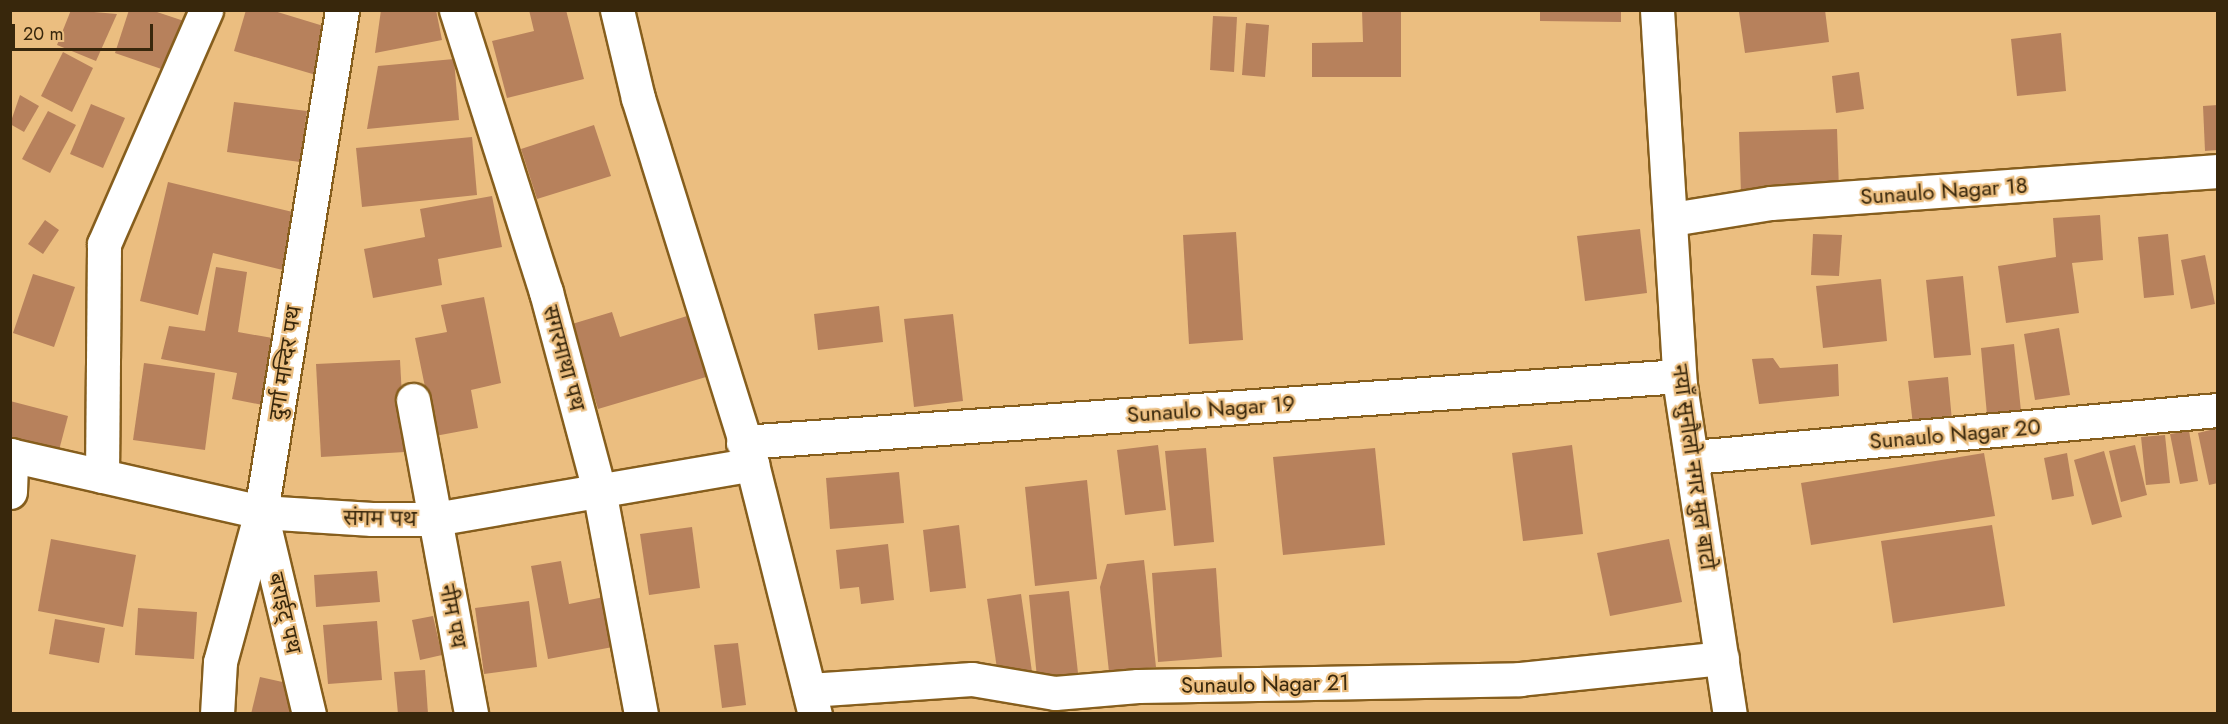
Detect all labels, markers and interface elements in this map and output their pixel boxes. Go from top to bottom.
scale bar [15,12,156,50]
text: 20 m [23,21,63,47]
street label: Sunaulo Nagar 18 [1859,172,2029,210]
street label: सगरमाथा पथ [537,302,591,414]
street label: दुर्गा मन्दिर पथ [263,304,307,422]
street label: नयाँ सुनौलो नगर मुल बाटो [1667,363,1721,571]
street label: Sunaulo Nagar 19 [1126,390,1296,428]
street label: Sunaulo Nagar 20 [1868,413,2042,455]
street label: संगम पथ [343,504,417,532]
street label: बराईट् पथ [263,570,307,656]
street label: नीम पथ [434,582,472,650]
street label: Sunaulo Nagar 21 [1181,669,1349,699]

